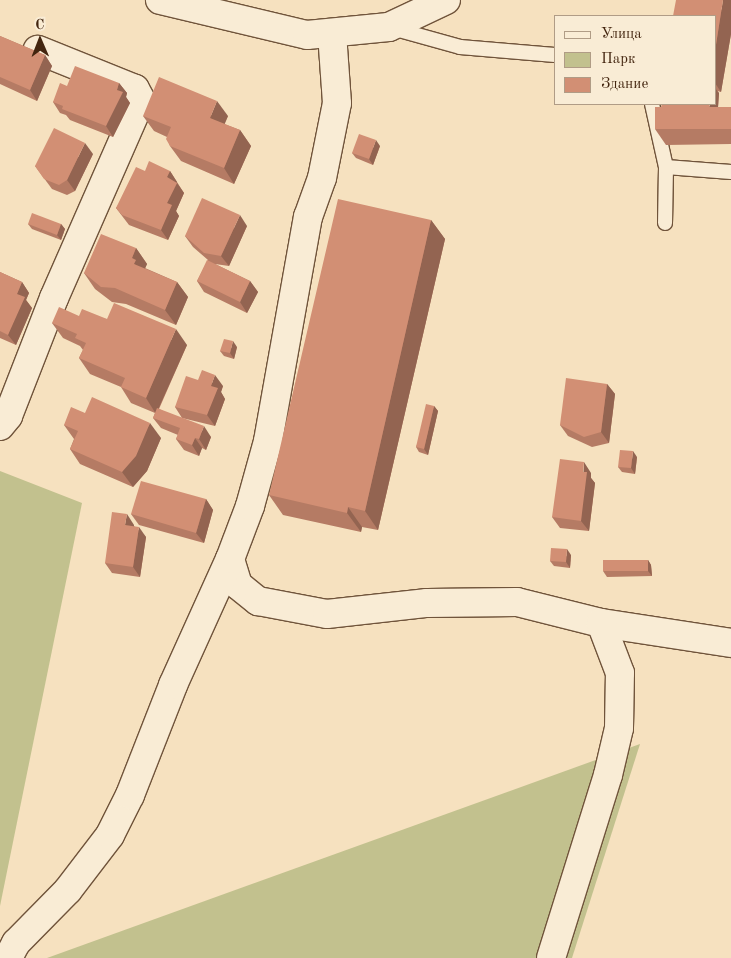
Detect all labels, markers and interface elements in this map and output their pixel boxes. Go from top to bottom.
north arrow [15,15,65,65]
legend [554,15,716,105]
text: С [35,18,44,32]
text: Улица [601,27,642,42]
text: Парк [601,52,636,67]
text: Здание [601,77,648,92]

